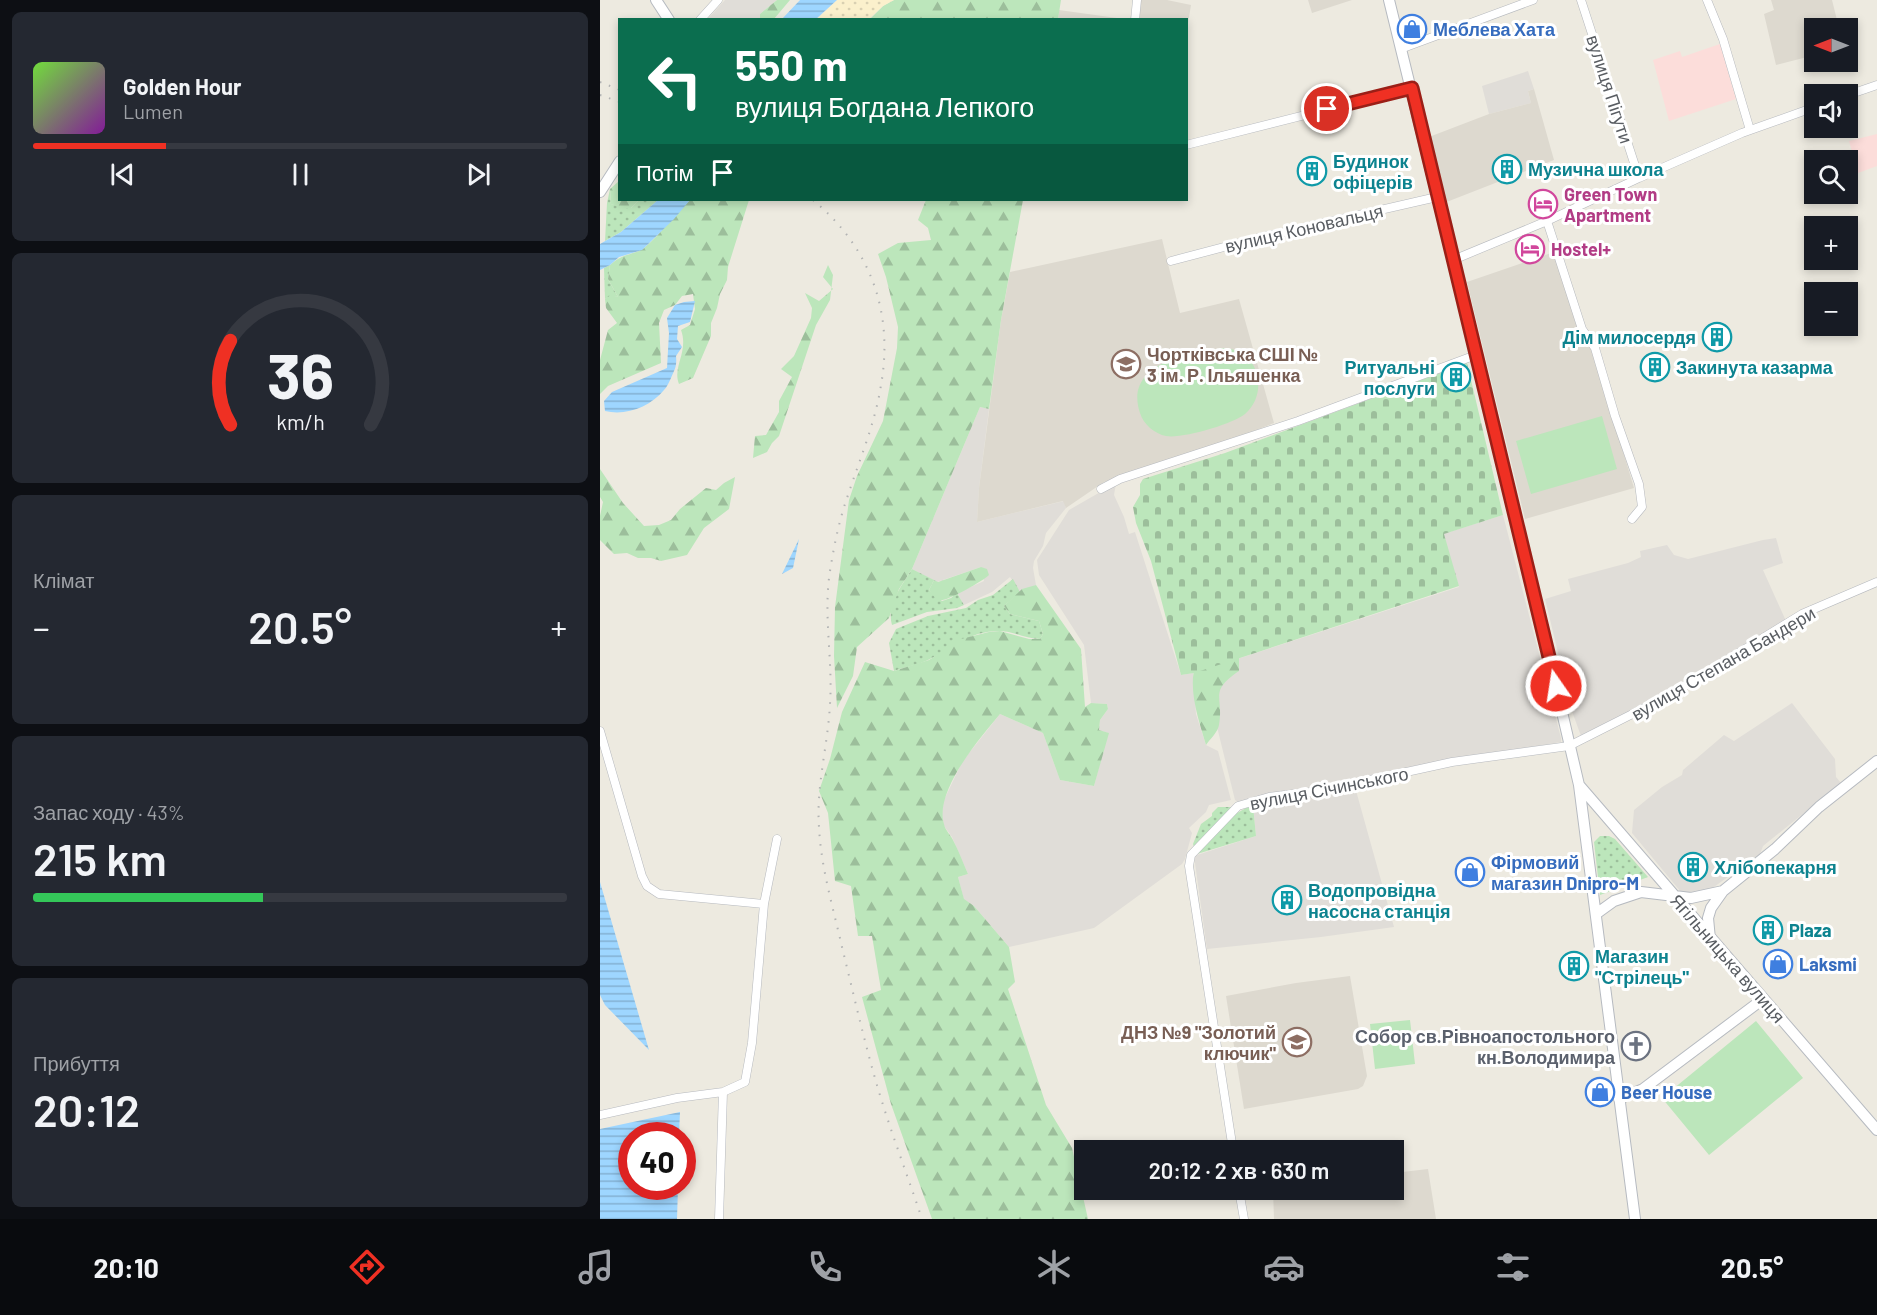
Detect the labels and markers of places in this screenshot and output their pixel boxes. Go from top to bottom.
shop icon: Меблева Хата [1396,13,1428,45]
place label: Меблева Хата [1433,18,1556,40]
pin [1301,83,1352,134]
place label: Будинок офіцерів [1333,150,1413,193]
building icon: Музична школа [1491,153,1523,185]
building icon: Будинок офіцерів [1296,155,1328,187]
place label: Музична школа [1528,158,1664,180]
place label: Green Town Apartment [1564,183,1657,226]
hotel icon: Green Town Apartment [1527,188,1559,220]
hotel icon: Hostel+ [1514,233,1546,265]
place label: Hostel+ [1551,238,1611,260]
building icon: Дім милосердя [1701,321,1733,353]
place label: Дім милосердя [1562,326,1696,348]
place label: Чортківська СШІ № 3 ім. Р. Ільяшенка [1147,343,1318,386]
school or university icon: Чортківська СШІ № 3 ім. Р. Ільяшенка [1110,348,1142,380]
building icon: Закинута казарма [1639,351,1671,383]
place label: Ритуальні послуги [1345,356,1435,399]
place label: Закинута казарма [1676,356,1834,378]
building icon: Ритуальні послуги [1440,361,1472,393]
place label: Фірмовий магазин Dnipro-M [1491,851,1639,894]
building icon: Хлібопекарня [1677,851,1709,883]
shop icon: Фірмовий магазин Dnipro-M [1454,856,1486,888]
place label: Хлібопекарня [1714,856,1837,878]
place label: Водопровідна насосна станція [1308,879,1450,922]
building icon: Водопровідна насосна станція [1271,884,1303,916]
building icon: Plaza [1752,914,1784,946]
place label: Plaza [1789,919,1831,941]
place label: Магазин "Стрілець" [1595,945,1690,988]
shop icon: Laksmi [1762,948,1794,980]
building icon: Магазин "Стрілець" [1558,950,1590,982]
place label: Laksmi [1799,953,1857,975]
place label: ДНЗ №9 "Золотий ключик" [1121,1021,1277,1064]
place label: Собор св.Рівноапостольного кн.Володимира [1355,1025,1616,1068]
school or university icon: ДНЗ №9 "Золотий ключик" [1281,1026,1313,1058]
church icon: Собор св.Рівноапостольного кн.Володимира [1620,1030,1652,1062]
shop icon: Beer House [1584,1076,1616,1108]
place label: Beer House [1621,1081,1712,1103]

